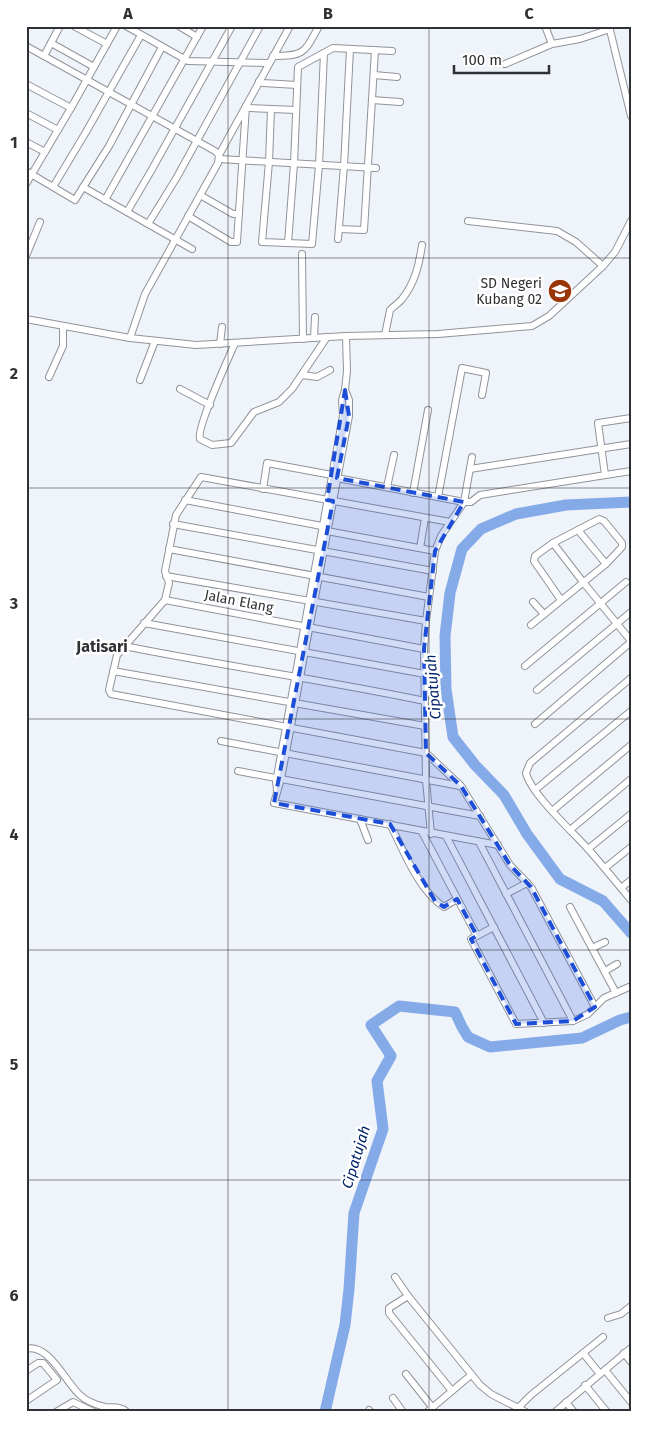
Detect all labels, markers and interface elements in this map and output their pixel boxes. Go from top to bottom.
text: A [122,4,133,23]
text: B [323,4,333,23]
text: C [524,4,534,23]
scale bar [454,42,550,74]
text: 100 m [462,51,502,69]
text: 1 [10,133,18,152]
place label: SD Negeri Kubang 02 [476,275,542,308]
school or university icon: SD Negeri Kubang 02 [547,278,573,304]
text: 2 [10,364,18,383]
street label: Jalan Elang [203,586,276,617]
text: 3 [9,594,18,613]
district label: Jatisari [75,637,128,656]
water label: Cipatujah [421,654,445,720]
text: 4 [9,825,19,844]
text: 5 [10,1055,19,1074]
water label: Cipatujah [338,1123,374,1191]
text: 6 [9,1286,19,1305]

